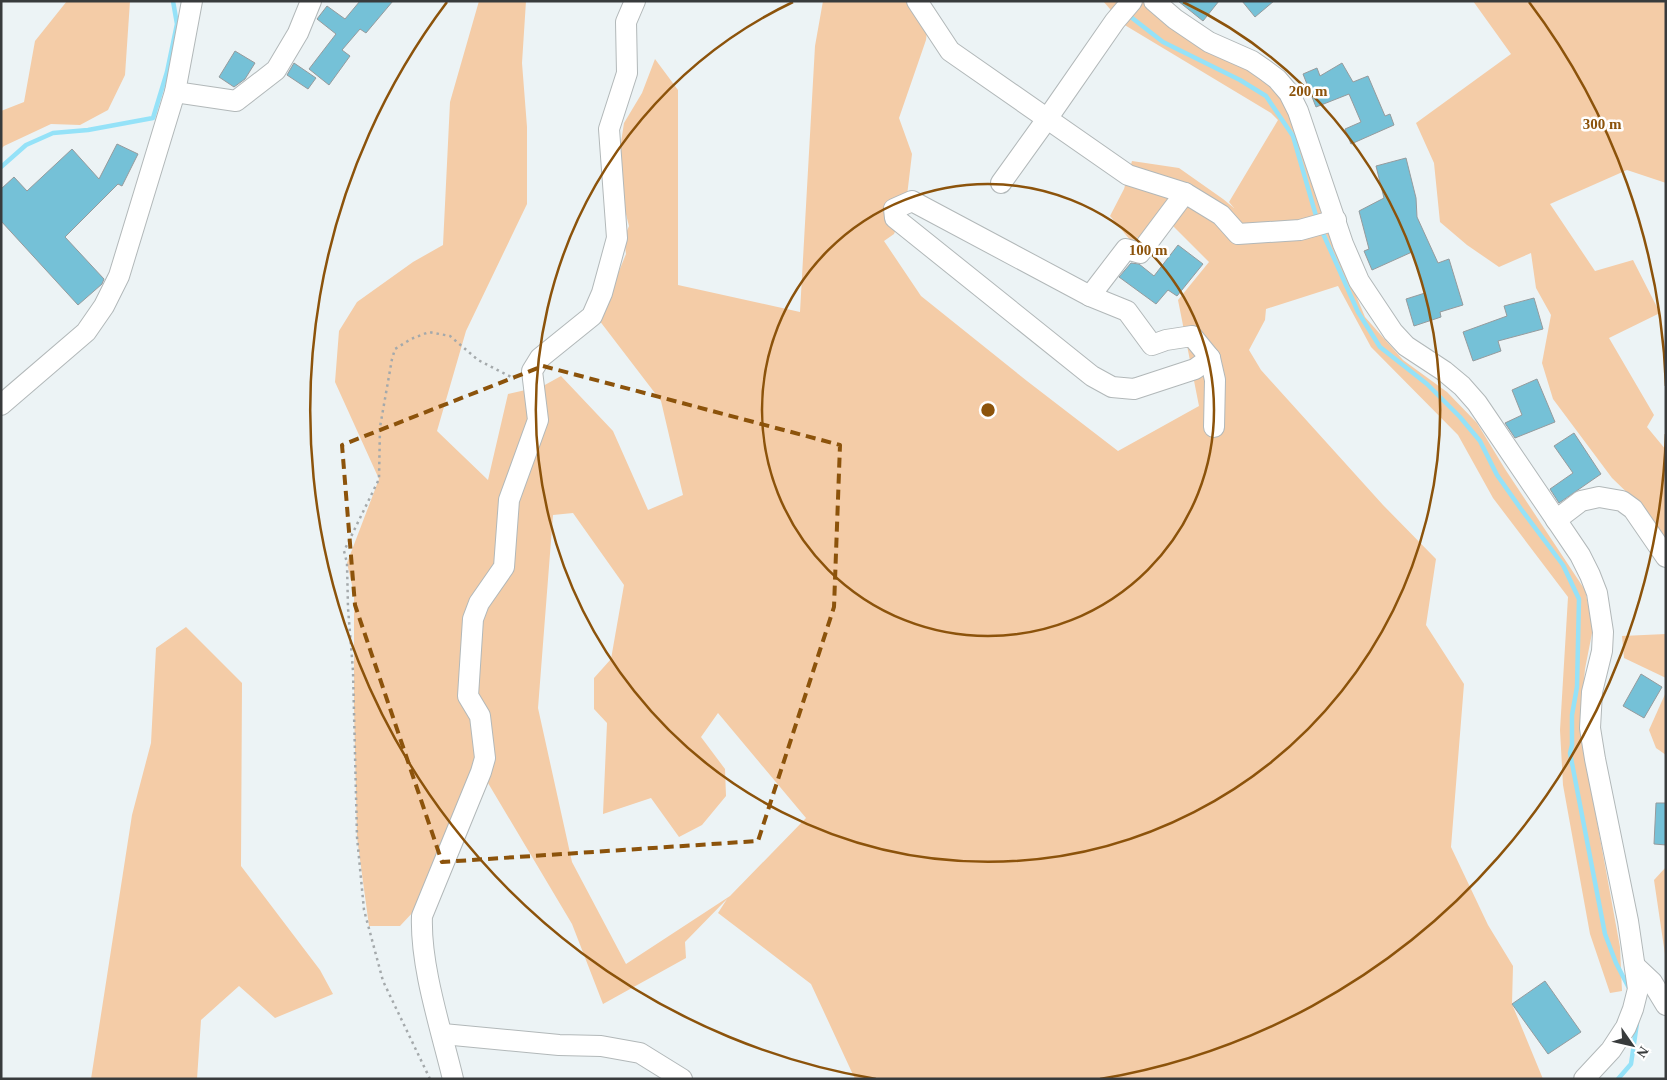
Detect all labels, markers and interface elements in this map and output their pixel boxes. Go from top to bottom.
text: 200 m [1289,83,1328,99]
text: 300 m [1583,116,1622,132]
text: 100 m [1129,242,1168,258]
centre of rings [979,401,997,419]
north arrow [1607,1020,1657,1070]
text: N [1633,1044,1651,1060]

